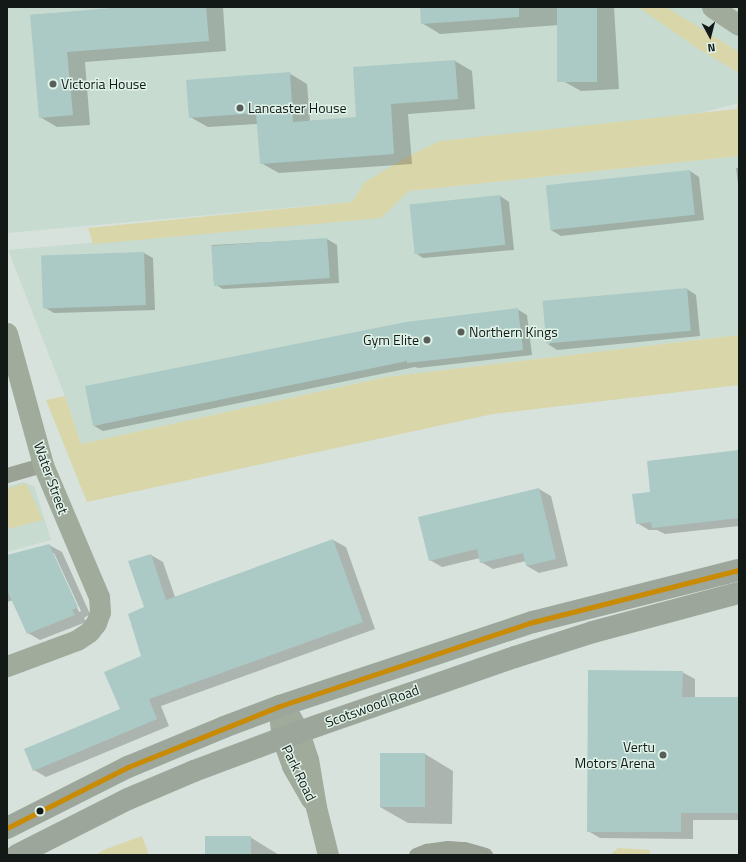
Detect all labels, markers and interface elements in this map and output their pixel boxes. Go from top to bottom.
north arrow [690,16,730,56]
text: N [707,40,716,56]
place label: Victoria House [61,76,146,92]
marker: Victoria House [48,79,58,89]
place label: Lancaster House [248,100,347,116]
marker: Lancaster House [235,103,245,113]
place label: Northern Kings [469,324,558,340]
marker: Northern Kings [456,327,466,337]
place label: Gym Elite [363,332,419,348]
marker: Gym Elite [422,335,432,345]
street label: Water Street [30,440,72,516]
street label: Scotswood Road [323,681,421,731]
place label: Vertu Motors Arena [575,739,655,772]
street label: Park Road [278,742,320,804]
marker: Vertu Motors Arena [658,750,668,760]
unlabelled marker [35,806,45,816]

